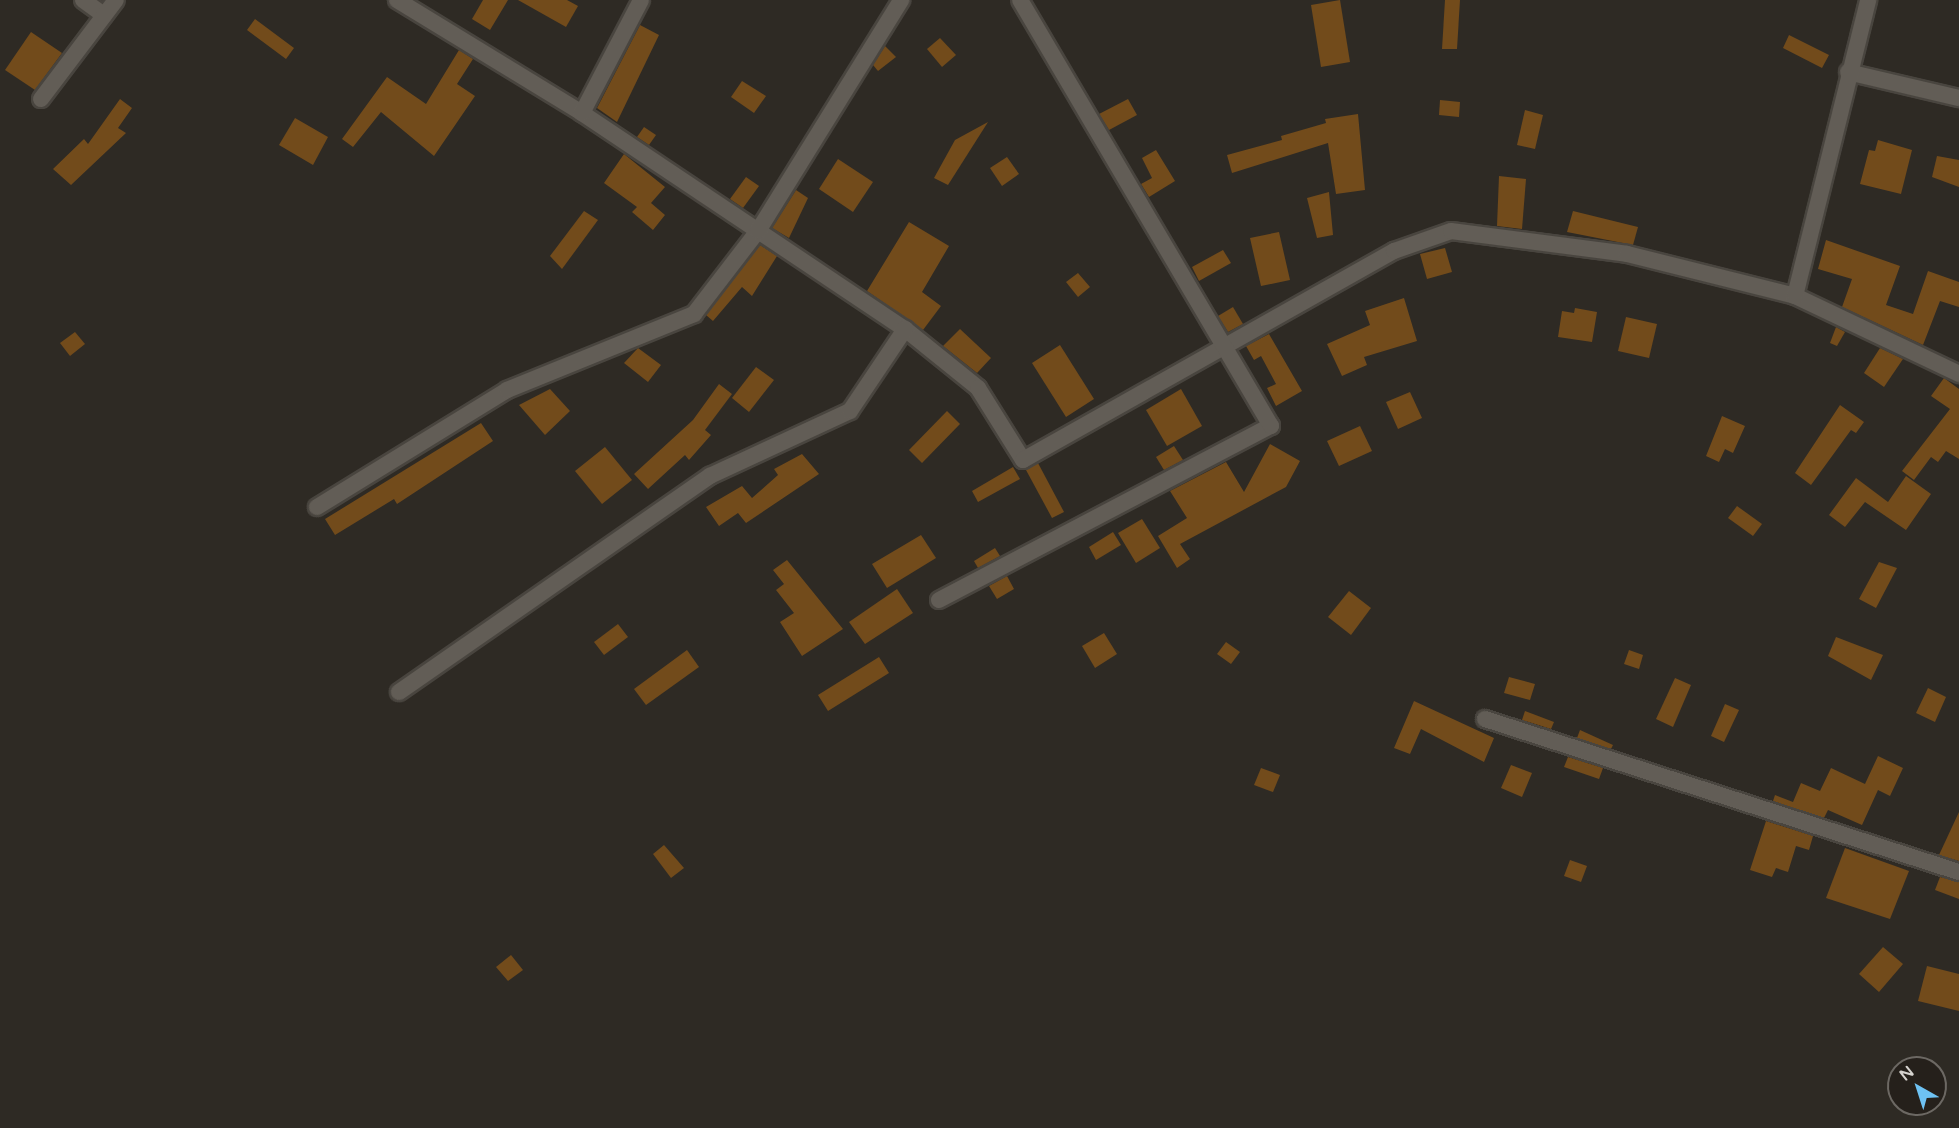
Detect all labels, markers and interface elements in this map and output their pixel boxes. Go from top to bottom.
north arrow [1887,1056,1947,1116]
text: N [1896,1062,1918,1085]

